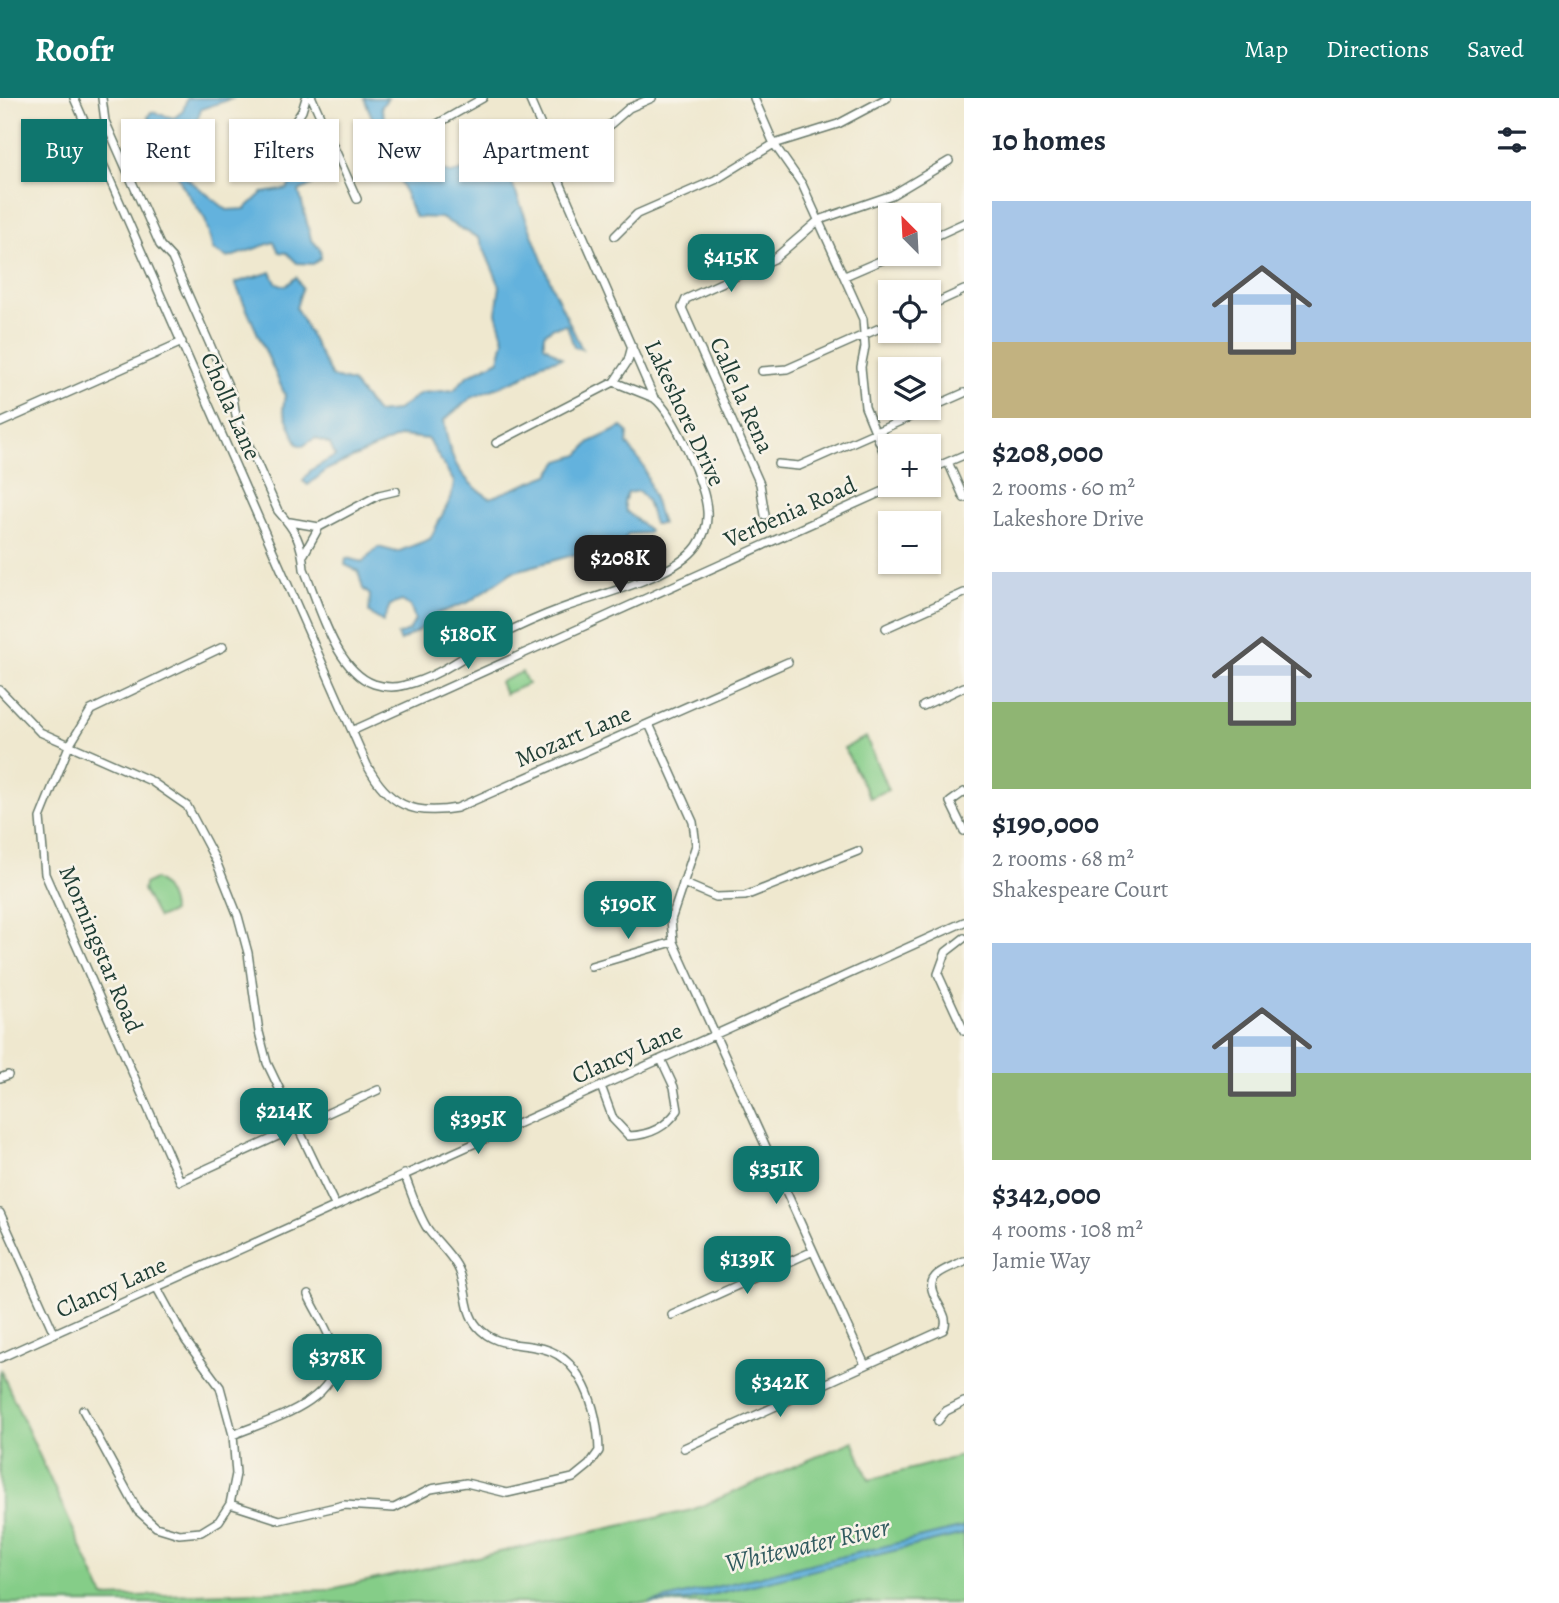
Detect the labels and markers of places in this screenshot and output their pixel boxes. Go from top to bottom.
pin: $415K [682,234,780,294]
pin: $208K [571,536,669,595]
pin: $180K [419,612,517,671]
pin: $190K [579,882,677,941]
pin: $214K [235,1088,333,1148]
pin: $395K [429,1096,527,1156]
pin: $351K [727,1146,825,1206]
pin: $139K [698,1236,796,1296]
pin: $378K [288,1334,386,1394]
pin: $342K [731,1360,829,1419]

